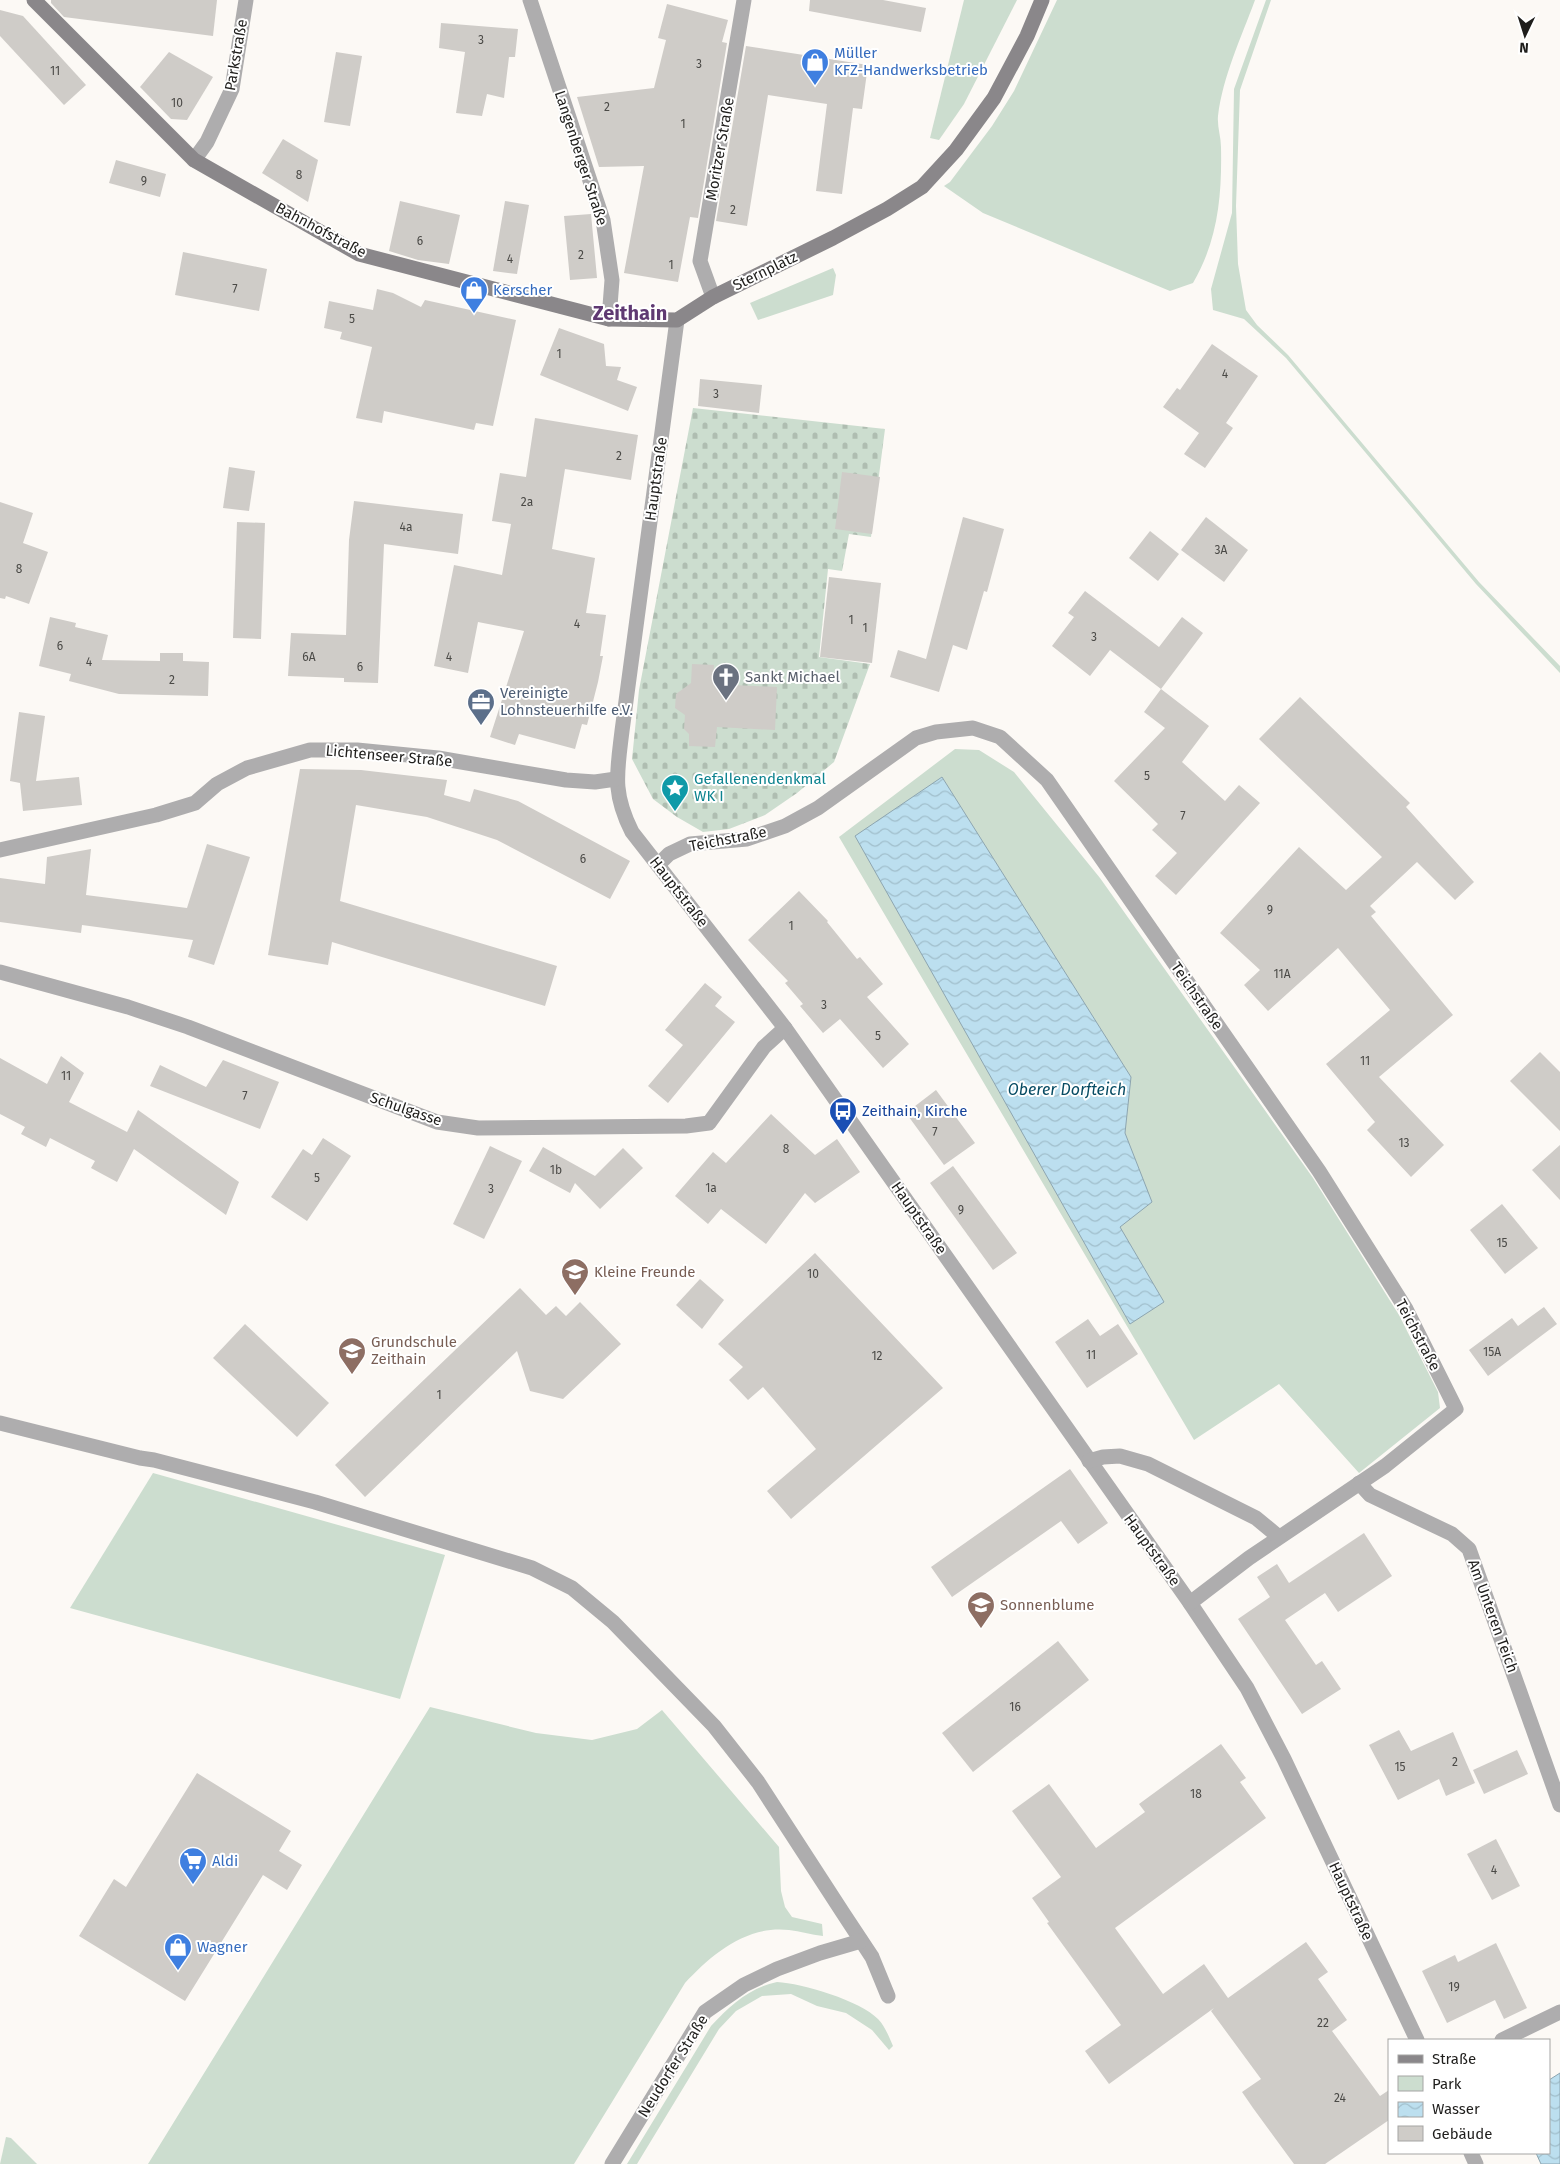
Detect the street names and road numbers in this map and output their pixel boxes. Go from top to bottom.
street label: Parkstraße [221,18,251,92]
street label: Langenberger Straße [551,88,611,228]
street label: Moritzer Straße [702,96,738,202]
street label: Bahnhofstraße [273,199,369,261]
street label: Sternplatz [730,247,801,294]
street label: Hauptstraße [641,436,671,522]
street label: Lichtenseer Straße [325,741,453,771]
street label: Teichstraße [688,823,768,855]
street label: Hauptstraße [646,853,712,931]
street label: Teichstraße [1167,959,1227,1033]
street label: Schulgasse [368,1088,444,1130]
street label: Hauptstraße [887,1178,951,1258]
street label: Teichstraße [1392,1296,1444,1374]
street label: Hauptstraße [1120,1511,1184,1589]
street label: Am Unteren Teich [1464,1557,1522,1675]
street label: Hauptstraße [1325,1859,1377,1943]
street label: Neudorfer Straße [634,2011,712,2121]

